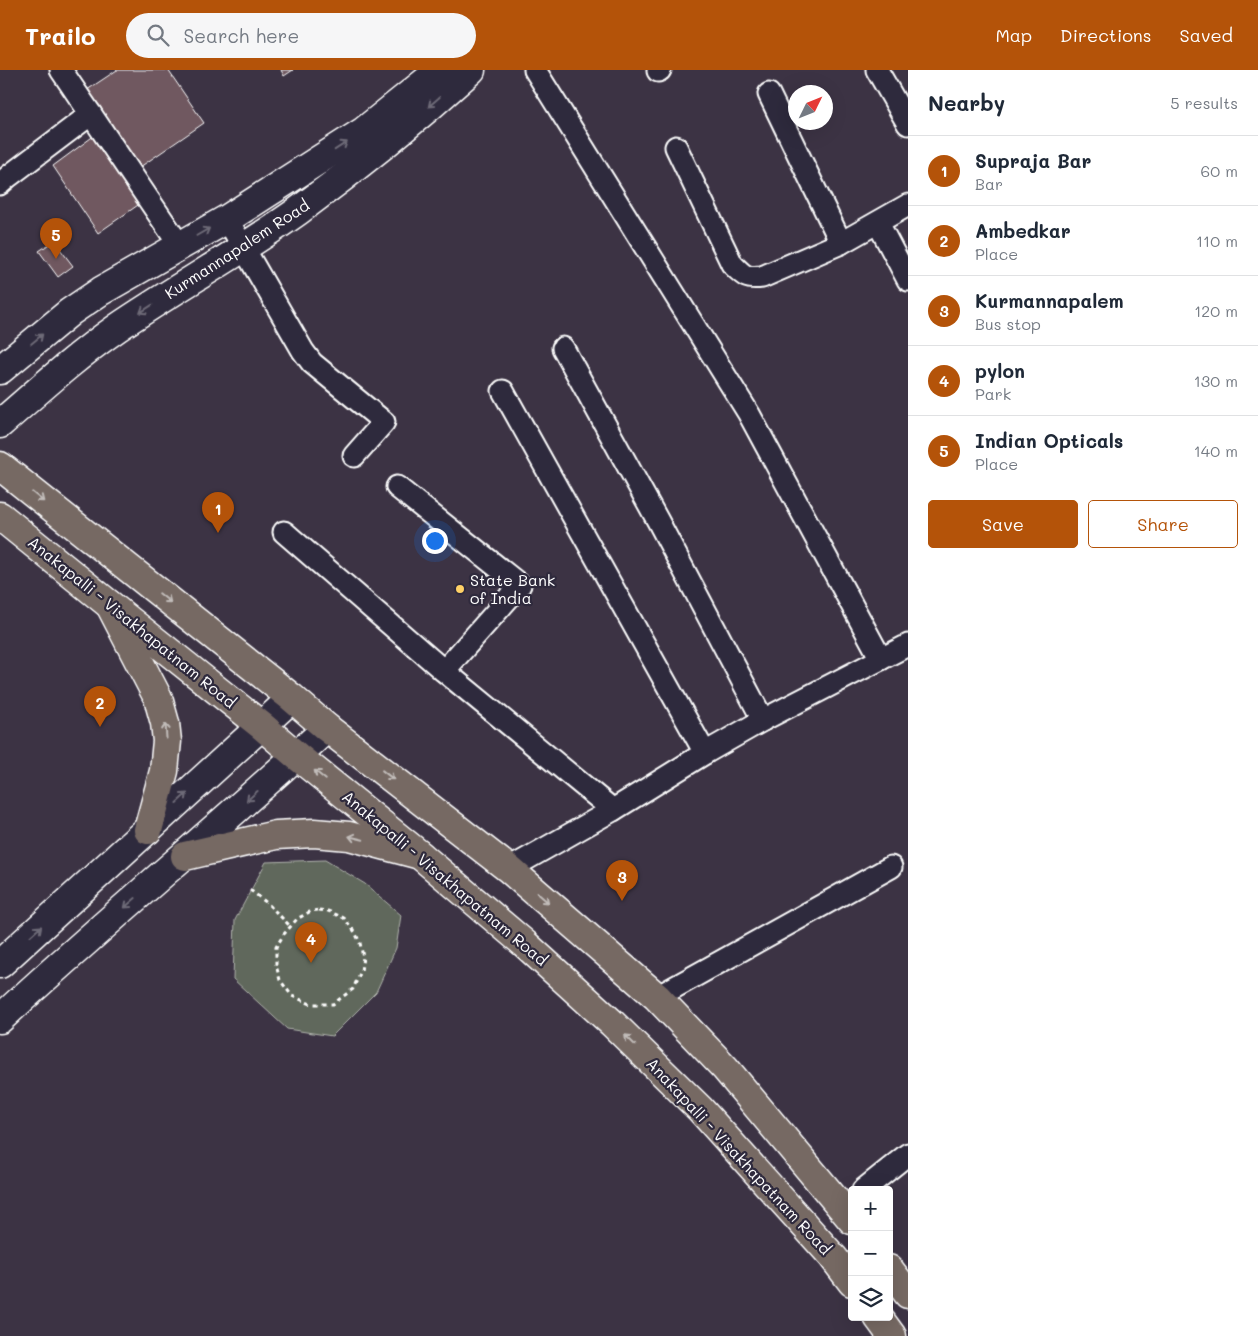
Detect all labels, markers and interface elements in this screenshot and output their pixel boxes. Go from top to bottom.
search box [126,13,476,58]
text: Trailo [25,20,96,51]
icon: search [144,21,172,49]
text: Search here [184,23,299,48]
text: Map [995,23,1032,47]
text: Directions [1060,23,1152,47]
text: Saved [1180,23,1233,47]
north arrow [788,85,833,130]
text: Nearby [928,89,1005,116]
text: 5 results [1170,92,1238,113]
one-way arrow [428,96,441,107]
one-way arrow [333,141,347,151]
text: Supraja Bar [975,148,1091,173]
text: 1 [940,160,948,181]
text: 60 m [1201,160,1238,181]
text: Bar [975,173,1003,194]
street label: Kurmannapalem Road [160,194,313,303]
pin: 5 [40,218,72,259]
text: Ambedkar [975,218,1071,243]
one-way arrow [195,227,210,237]
text: 2 [940,230,948,251]
text: 110 m [1196,230,1238,251]
text: Place [975,243,1018,264]
text: Kurmannapalem [975,288,1124,313]
text: 3 [939,300,949,321]
text: 120 m [1194,300,1238,321]
one-way arrow [140,304,154,314]
text: Bus stop [975,313,1041,334]
one-way arrow [31,334,44,345]
text: pylon [975,358,1025,383]
text: 4 [939,370,949,391]
text: 130 m [1194,370,1238,391]
text: Park [975,383,1011,404]
text: Indian Opticals [975,428,1123,453]
text: 5 [939,440,949,461]
text: 140 m [1194,440,1238,461]
text: Place [975,453,1018,474]
one-way arrow [31,491,44,502]
pin: 1 [202,492,234,533]
button: Save [928,500,1078,548]
button: Share [1088,500,1238,548]
your location [422,528,448,554]
street label: Anakapalli - Visakhapatnam Road [24,531,241,712]
place label: State Bank of India [470,569,555,608]
marker: State Bank of India [454,583,466,595]
one-way arrow [158,593,171,604]
pin: 2 [84,686,116,727]
one-way arrow [161,723,170,739]
one-way arrow [314,769,327,780]
one-way arrow [381,770,394,781]
street label: Anakapalli - Visakhapatnam Road [338,785,552,970]
one-way arrow [245,790,258,802]
one-way arrow [176,793,189,804]
one-way arrow [349,833,365,842]
pin: 3 [606,860,638,901]
one-way arrow [536,892,549,903]
one-way arrow [123,897,136,909]
pin: 4 [295,922,327,963]
one-way arrow [30,925,43,937]
one-way arrow [623,1034,636,1046]
street label: Anakapalli - Visakhapatnam Road [642,1053,836,1259]
map controls [848,1186,893,1321]
button: + [848,1186,893,1231]
button: − [848,1231,893,1276]
button: layers [848,1276,893,1321]

